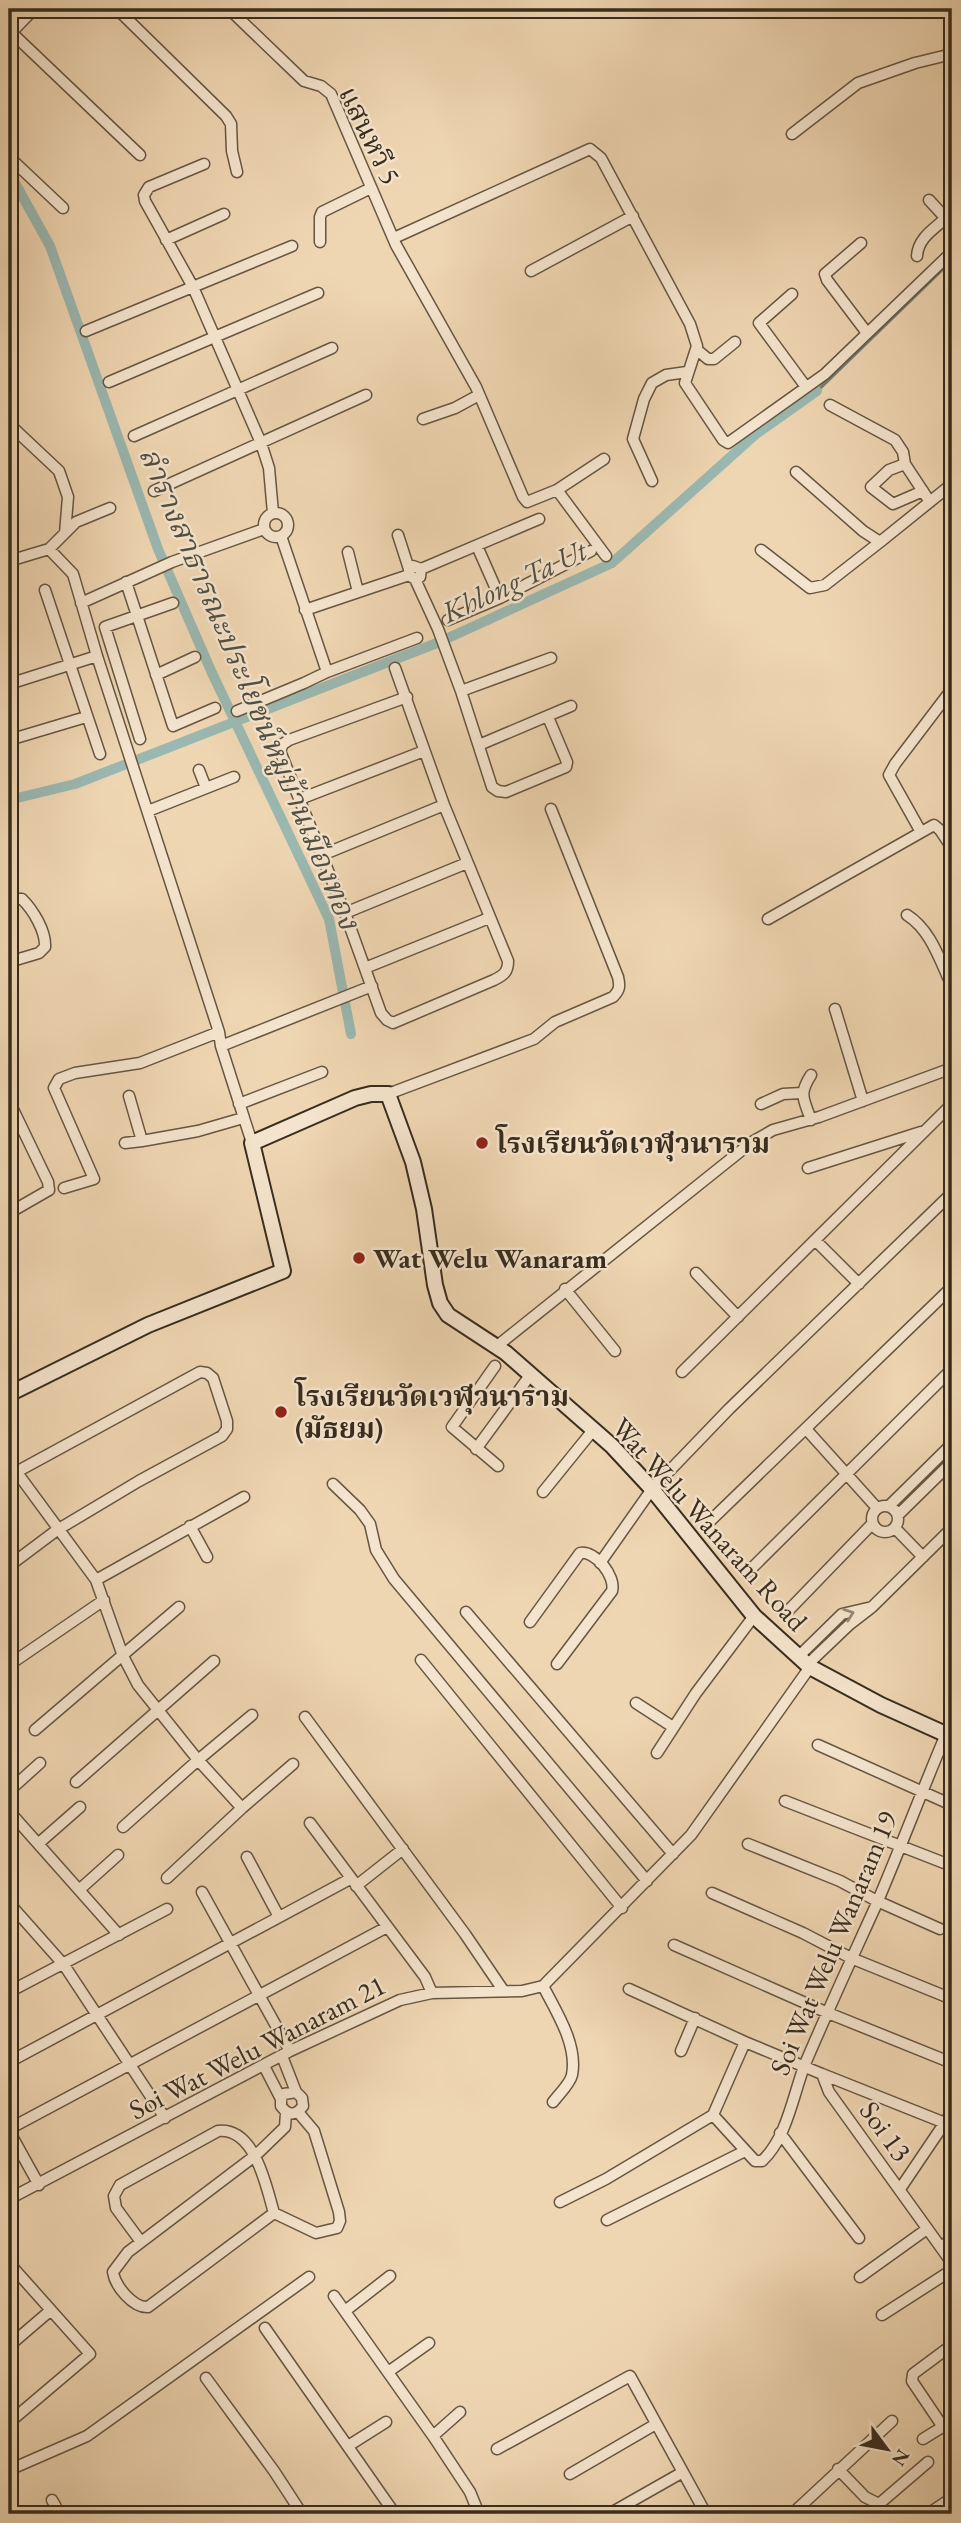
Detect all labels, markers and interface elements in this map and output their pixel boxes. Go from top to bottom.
street label: แสนหวี 5 [331,80,409,190]
water label: ลำรางสาธารณะประโยชน์หมู่บ้านเมืองทอง [130,441,371,936]
water label: Khlong Ta Ut [434,530,594,632]
place label: โรงเรียนวัดเวฬุวนาราม [495,1124,770,1162]
marker: โรงเรียนวัดเวฬุวนาราม [474,1135,490,1151]
place label: Wat Welu Wanaram [373,1240,607,1276]
marker: Wat Welu Wanaram [351,1250,367,1266]
place label: โรงเรียนวัดเวฬุวนาราม (มัธยม) [294,1377,569,1446]
marker: โรงเรียนวัดเวฬุวนาราม (มัธยม) [273,1404,289,1420]
street label: Wat Welu Wanaram Road [604,1409,816,1639]
one-way arrow [843,1608,855,1622]
street label: Soi Wat Welu Wanaram 19 [761,1806,905,2080]
street label: Soi Wat Welu Wanaram 21 [123,1967,391,2127]
street label: Soi 13 [852,2094,920,2168]
north arrow [852,2414,922,2484]
text: N [886,2445,916,2471]

